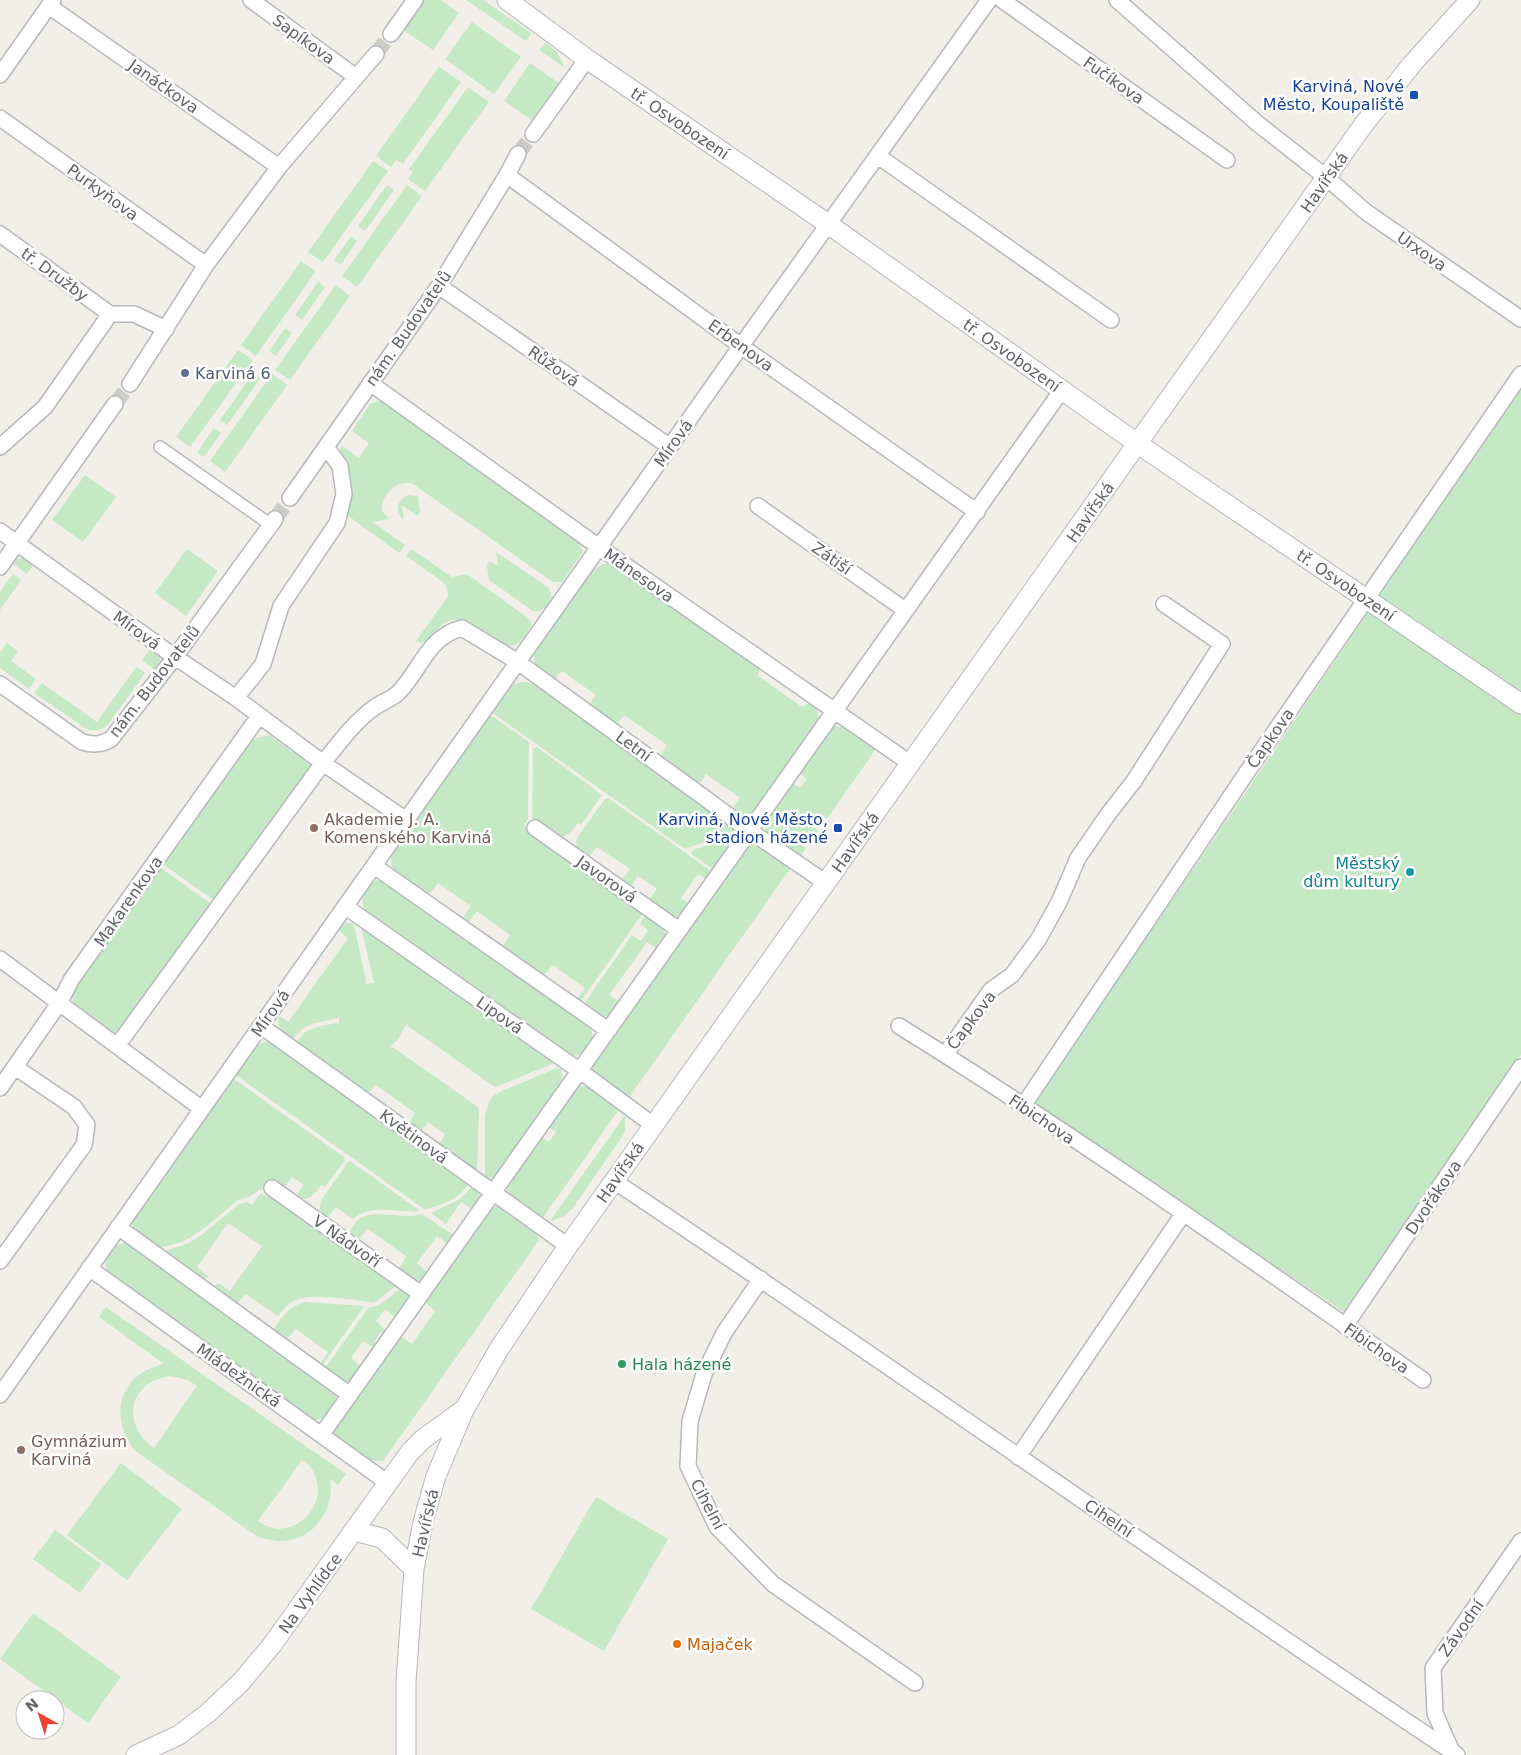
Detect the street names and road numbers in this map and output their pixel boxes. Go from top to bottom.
street label: Sapíkova [269,10,339,68]
street label: Fučíkova [1080,53,1148,108]
street label: Janáčkova [124,55,202,117]
street label: tř. Osvobození [627,84,733,164]
street label: Havířská [1297,148,1352,216]
street label: Purkyňova [63,160,142,225]
street label: Urxova [1393,228,1450,275]
street label: tř. Družby [17,244,92,305]
street label: nám. Budovatelů [361,267,455,390]
street label: Erbenova [704,315,777,375]
street label: tř. Osvobození [959,315,1065,396]
street label: Růžová [525,342,583,391]
street label: Mírová [650,416,697,471]
street label: Havířská [1063,478,1118,546]
street label: Zátiší [808,538,856,579]
street label: Mánesova [600,544,677,606]
street label: tř. Osvobození [1293,546,1399,626]
street label: Mírová [109,607,164,654]
street label: nám. Budovatelů [105,622,204,741]
street label: Čapkova [1243,705,1298,772]
street label: Letní [612,727,656,766]
street label: Havířská [828,808,883,876]
street label: Javorová [572,851,640,907]
street label: Makarenkova [90,852,167,950]
street label: Mírová [247,986,294,1041]
street label: Čapkova [943,987,1000,1054]
street label: Lipová [473,993,527,1038]
street label: Fibichova [1005,1091,1078,1148]
street label: Květinová [376,1105,452,1168]
street label: Havířská [593,1138,648,1206]
street label: Dvořákova [1402,1156,1465,1238]
street label: V Nádvoří [309,1211,385,1272]
street label: Fibichova [1341,1319,1413,1378]
street label: Mládežnická [193,1339,285,1411]
street label: Cihelní [686,1476,729,1533]
street label: Havířská [408,1487,443,1559]
street label: Cihelní [1081,1495,1137,1542]
street label: Na Vyhlídce [275,1549,346,1637]
street label: Závodní [1435,1596,1488,1660]

